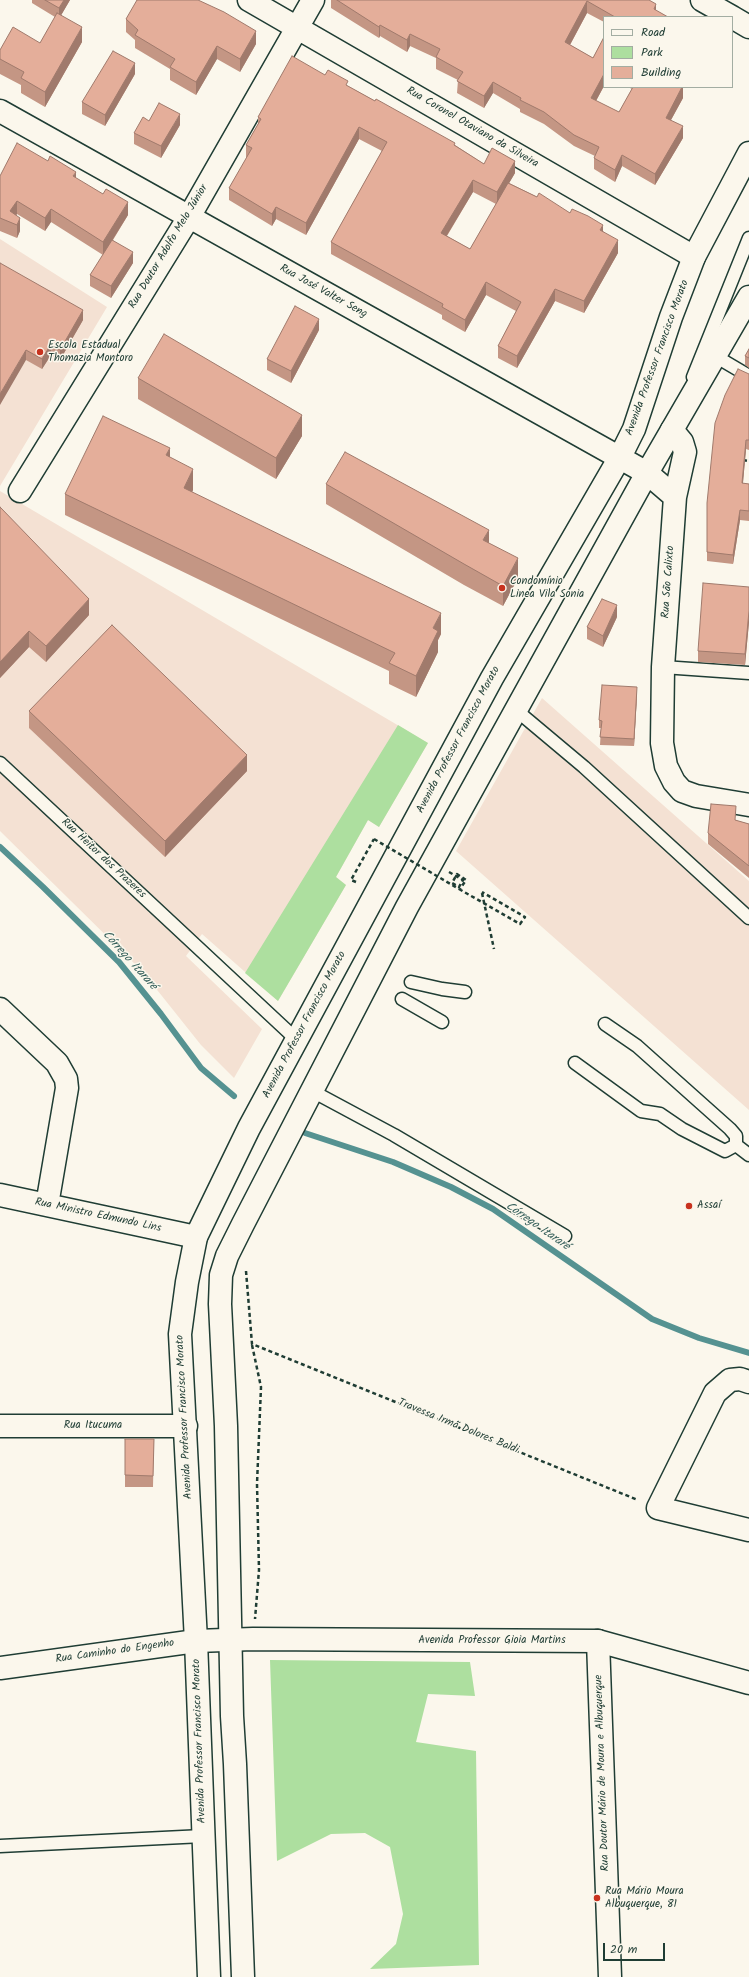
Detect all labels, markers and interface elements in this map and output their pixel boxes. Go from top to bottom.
legend [603,16,733,88]
text: Road [641,23,665,42]
text: Park [641,43,663,62]
text: Building [641,63,681,82]
street label: Rua Coronel Otaviano da Silveira [404,85,540,171]
street label: Rua Doutor Adolfo Melo Júnior [127,182,211,312]
street label: Rua José Valter Seng [277,262,369,322]
street label: Avenida Professor Francisco Morato [624,278,692,438]
place label: Escola Estadual Thomazia Montoro [48,339,133,365]
marker: Escola Estadual Thomazia Montoro [35,347,45,357]
street label: Rua São Calixto [660,545,678,619]
place label: Condomínio Linea Vila Sonia [510,575,584,601]
marker: Condomínio Linea Vila Sonia [497,583,507,593]
street label: Avenida Professor Francisco Morato [415,664,503,816]
street label: Rua Heitor dos Prazeres [58,816,148,902]
water label: Córrego Itararé [99,928,159,994]
street label: Avenida Professor Francisco Morato [261,949,349,1101]
street label: Rua Ministro Edmundo Lins [34,1196,162,1236]
place label: Assaí [697,1199,721,1213]
water label: Córrego Itararé [502,1200,572,1254]
marker: Assaí [684,1201,694,1211]
street label: Avenida Professor Francisco Morato [174,1335,196,1499]
street label: Travessa Irmã Dolores Baldi [396,1397,520,1457]
street label: Rua Itucuma [64,1419,122,1433]
street label: Avenida Professor Gioia Martins [418,1634,566,1648]
street label: Rua Caminho do Engenho [55,1637,175,1667]
street label: Avenida Professor Francisco Morato [191,1659,209,1823]
street label: Rua Doutor Mário de Moura e Albuquerque [593,1674,613,1872]
place label: Rua Mário Moura Albuquerque, 81 [605,1885,684,1911]
marker: Rua Mário Moura Albuquerque, 81 [592,1893,602,1903]
scale bar [605,1935,667,1961]
text: 20 m [610,1940,637,1959]

